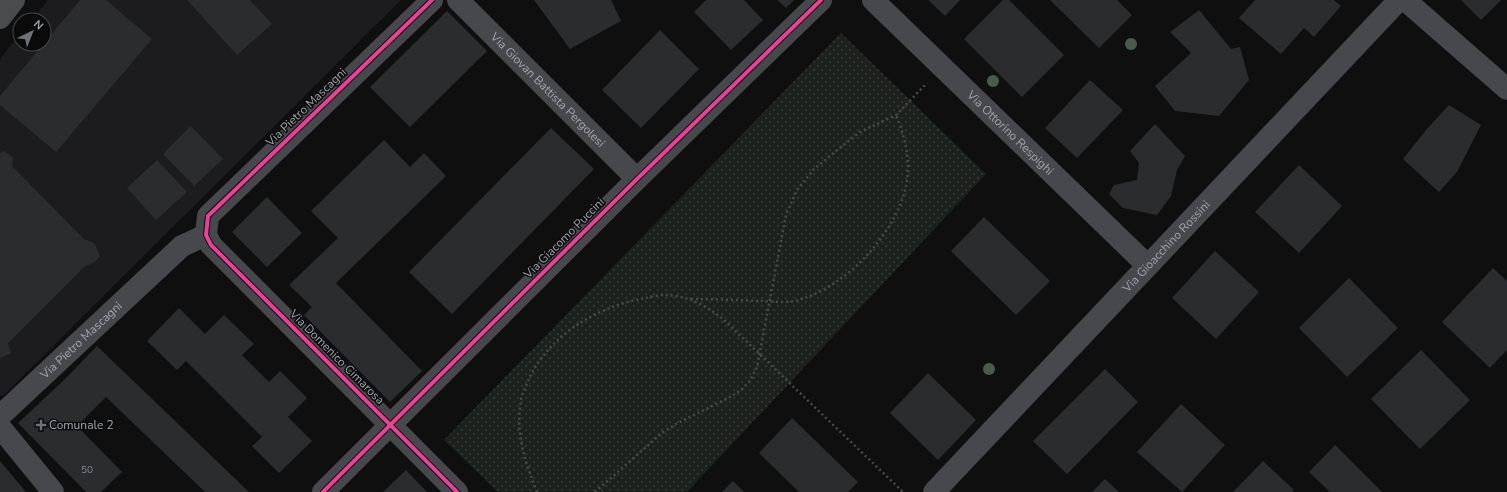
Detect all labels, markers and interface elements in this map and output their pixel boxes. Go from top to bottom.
north arrow [12,12,52,52]
text: N [30,17,47,33]
street label: Via Giovan Battista Pergolesi [486,28,609,151]
street label: Via Pietro Mascagni [261,64,350,150]
street label: Via Ottorino Respighi [963,86,1057,178]
street label: Via Giacomo Puccini [519,194,608,283]
street label: Via Gioacchino Rossini [1118,197,1214,297]
street label: Via Pietro Mascagni [36,298,126,383]
street label: Via Domenico Cimarosa [285,305,388,408]
place label: Comunale 2 [49,417,114,433]
marker: Comunale 2 [36,420,46,430]
house number: 50 [81,463,93,477]

